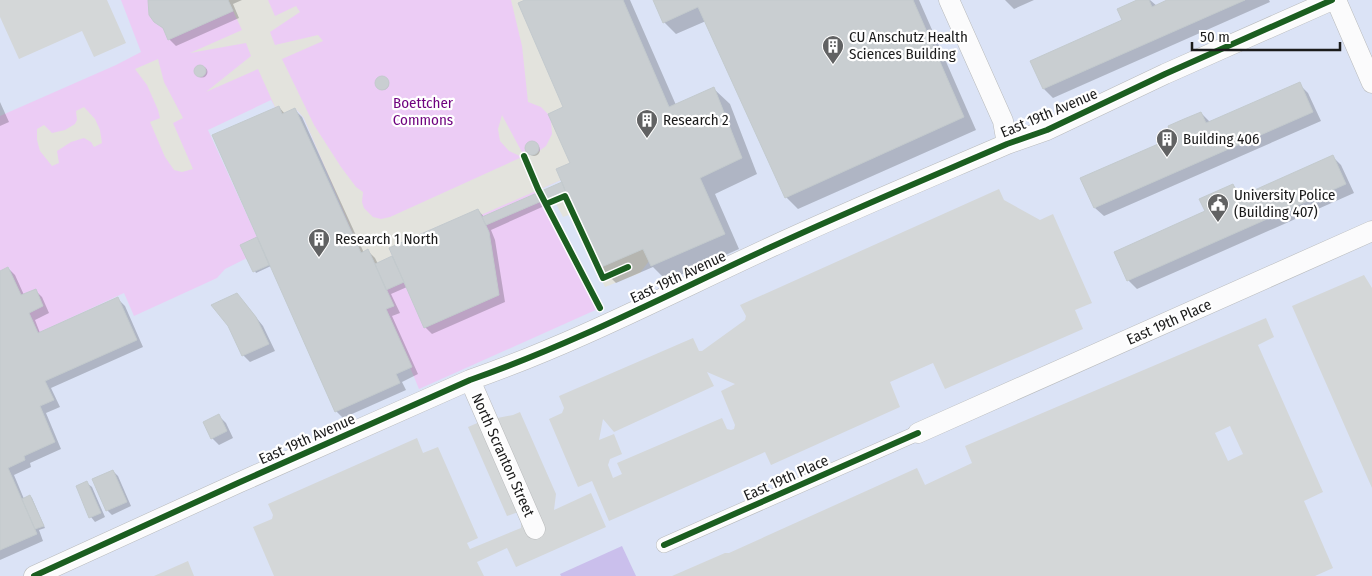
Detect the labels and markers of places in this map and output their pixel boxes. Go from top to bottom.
place label: CU Anschutz Health Sciences Building [849,28,968,63]
building icon: CU Anschutz Health Sciences Building [821,34,845,65]
building icon: Research 2 [635,108,659,139]
place label: Research 2 [663,111,729,129]
building icon: Building 406 [1155,127,1179,158]
place label: Building 406 [1183,130,1260,148]
place label: University Police (Building 407) [1234,186,1335,221]
public building icon: University Police (Building 407) [1206,192,1230,223]
building icon: Research 1 North [307,227,331,258]
place label: Research 1 North [335,230,438,248]

